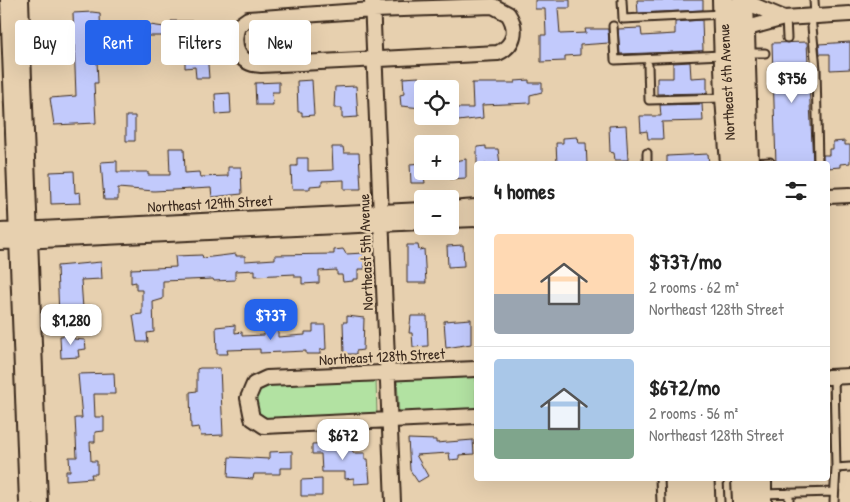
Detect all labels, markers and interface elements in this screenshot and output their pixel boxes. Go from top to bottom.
chip: Buy [15,20,75,65]
chip: Rent [85,20,151,65]
chip: Filters [161,20,239,65]
chip: New [249,20,311,65]
street label: Northeast 6th Avenue [713,23,740,141]
pin: $756 [762,62,822,104]
text: $756 [777,67,807,89]
map controls [414,80,459,235]
button: locate [414,80,459,125]
button: + [414,135,459,180]
text: 4 homes [494,177,555,206]
icon: filters [782,177,810,205]
street label: Northeast 129th Street [147,190,274,217]
button: − [414,190,459,235]
street label: Northeast 5th Avenue [353,193,378,311]
text: $737/mo [649,247,721,276]
icon: home [534,254,594,314]
text: 2 rooms · 62 m² [649,276,739,298]
pin: $737 [241,298,301,341]
text: Northeast 128th Street [649,298,784,320]
pin: $1,280 [30,304,112,346]
text: $737 [255,304,287,326]
text: $1,280 [52,309,90,331]
street label: Northeast 128th Street [318,343,446,370]
text: $672/mo [649,373,720,402]
icon: home [534,379,594,439]
text: 2 rooms · 56 m² [649,402,738,424]
pin: $672 [313,418,373,461]
text: $672 [328,424,358,446]
text: Northeast 128th Street [649,424,784,446]

